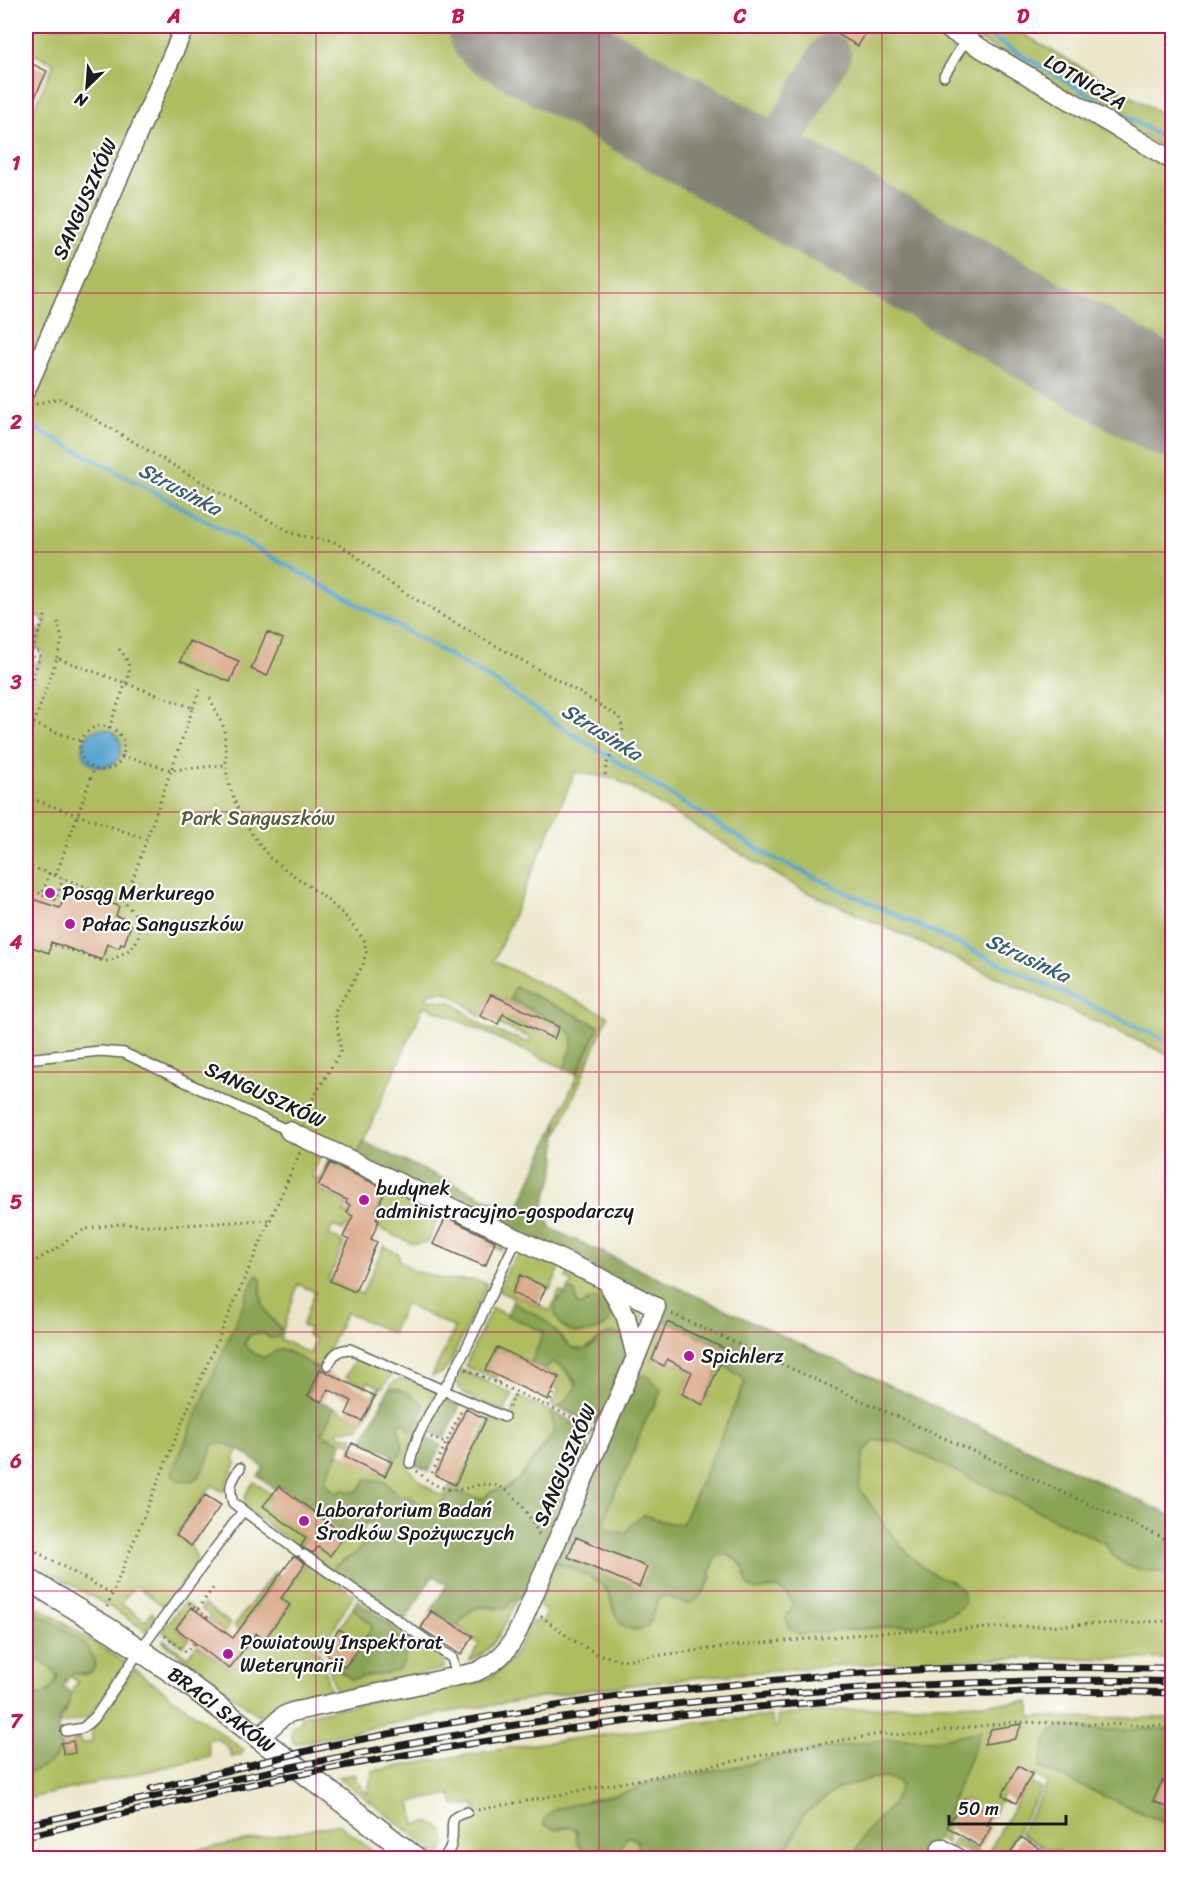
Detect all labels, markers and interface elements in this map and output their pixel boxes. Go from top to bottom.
text: A [166,0,181,34]
text: B [452,0,465,34]
text: C [733,0,747,34]
text: D [1017,0,1030,34]
street label: LOTNICZA [1037,44,1133,120]
north arrow [57,57,117,117]
text: N [69,84,93,116]
street label: SANGUSZKÓW [43,132,128,265]
text: 1 [12,146,21,181]
text: 2 [9,405,22,440]
water label: Strusinka [131,451,231,528]
text: 3 [10,665,22,700]
water label: Strusinka [554,692,652,773]
park label: Park Sanguszków [181,801,335,836]
place label: Posąg Merkurego [62,876,215,911]
marker: Posąg Merkurego [43,886,57,900]
place label: Pałac Sanguszków [82,907,244,942]
marker: Pałac Sanguszków [63,917,77,931]
water label: Strusinka [979,922,1079,995]
text: 4 [9,925,23,960]
street label: SANGUSZKÓW [199,1052,332,1139]
place label: budynek administracyjno-gospodarczy [376,1171,635,1229]
text: 5 [10,1185,22,1220]
marker: budynek administracyjno-gospodarczy [357,1193,371,1207]
place label: Spichlerz [701,1339,784,1374]
marker: Spichlerz [682,1349,696,1363]
street label: SANGUSZKÓW [524,1398,607,1532]
text: 6 [9,1444,22,1479]
place label: Laboratorium Badań Środków Spożywczych [316,1493,514,1551]
marker: Laboratorium Badań Środków Spożywczych [297,1514,311,1528]
place label: Powiatowy Inspektorat Weterynarii [240,1625,444,1683]
marker: Powiatowy Inspektorat Weterynarii [221,1647,235,1661]
street label: BRACI SAKÓW [161,1657,283,1762]
text: 7 [10,1704,23,1739]
scale bar [949,1788,1066,1826]
text: 50 m [958,1793,999,1825]

